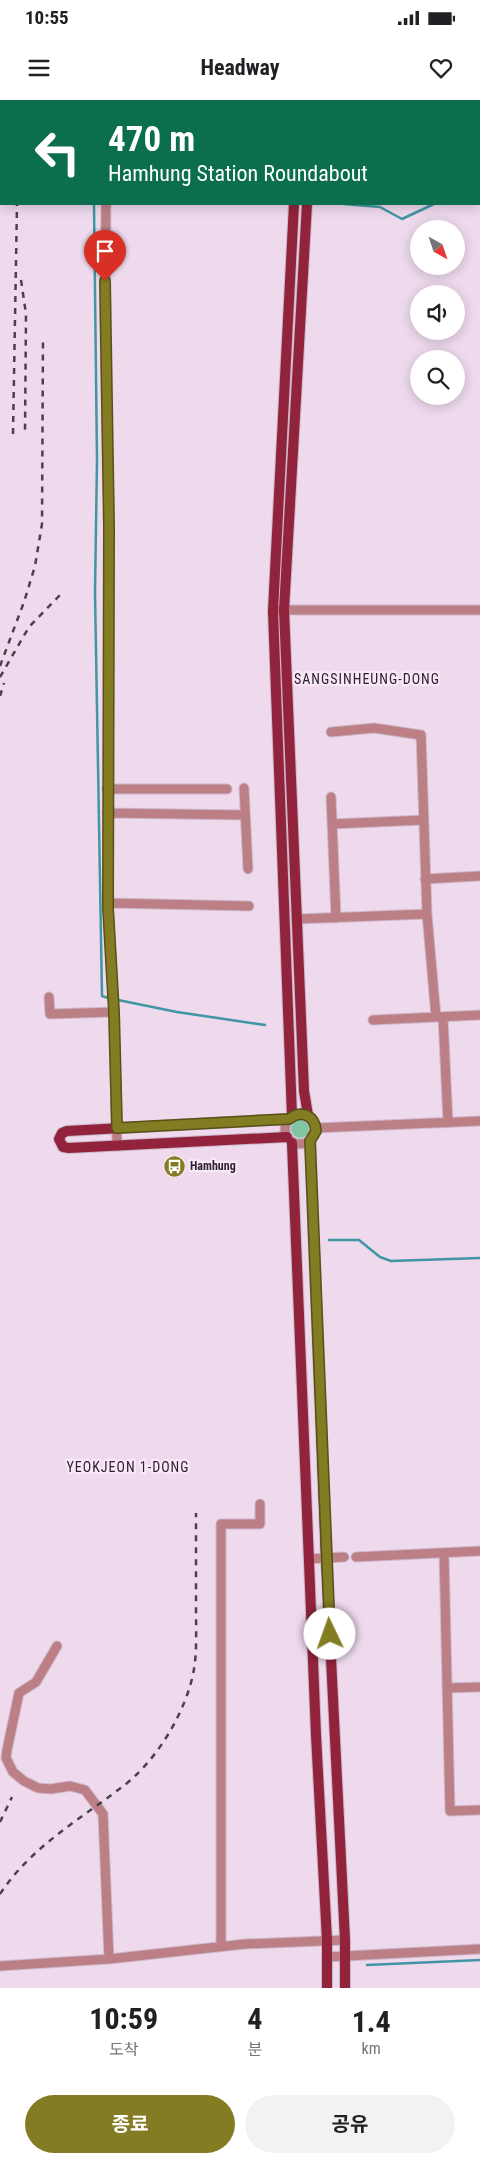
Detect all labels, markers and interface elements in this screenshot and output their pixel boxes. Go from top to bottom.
text: 10:55 [25,6,69,29]
icon: menu [25,54,53,82]
icon: heart [427,54,455,82]
text: Headway [200,55,280,80]
text: 470 m [108,119,195,160]
icon: left [25,120,90,185]
text: Hamhung Station Roundabout [108,161,368,186]
north arrow [410,220,465,275]
map controls [410,220,465,405]
pin [84,230,126,281]
icon: arrive [91,237,119,265]
button: sound [410,285,465,340]
button: search [410,350,465,405]
district label: SANGSINHEUNG-DONG [294,671,440,687]
bus stop icon: Hamhung [162,1154,186,1178]
place label: Hamhung [190,1159,236,1173]
district label: YEOKJEON 1-DONG [66,1459,190,1475]
position arrow [303,1607,355,1659]
text: 10:59 [89,2001,158,2036]
text: 4 [247,2001,262,2036]
text: 1.4 [352,2004,391,2039]
text: km [362,2039,381,2058]
text: 도착 [109,2040,138,2059]
text: 분 [248,2040,262,2059]
button: 종료 [25,2095,235,2153]
button: 공유 [245,2095,455,2153]

